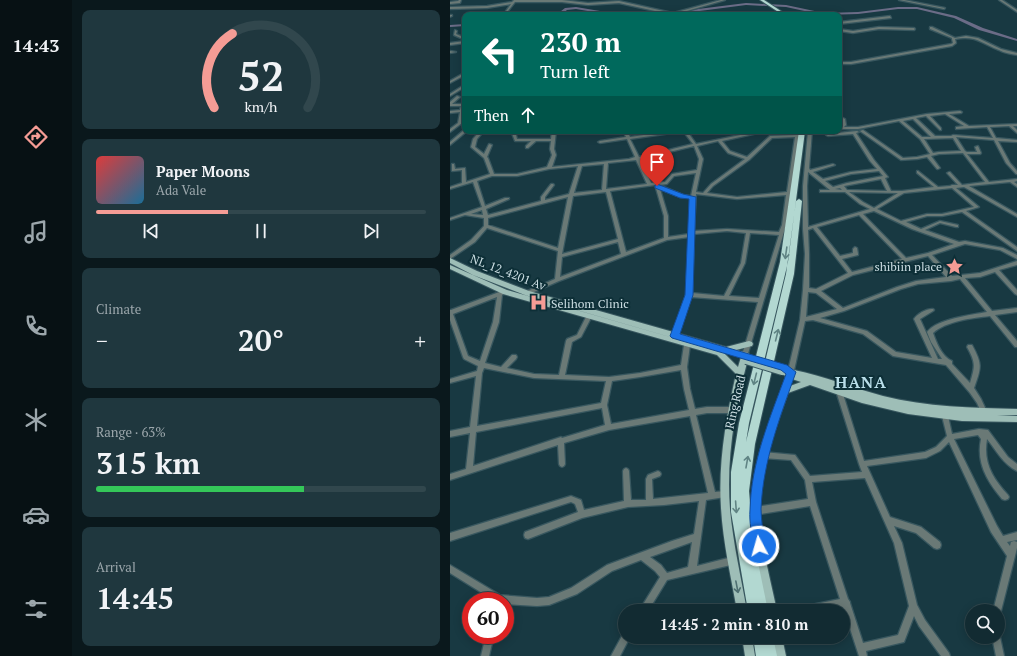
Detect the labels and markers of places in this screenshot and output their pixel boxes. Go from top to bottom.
pin [640,145,674,186]
place icon: shibiin place [945,256,965,276]
place label: shibiin place [874,259,942,274]
hospital icon: Selihom Clinic [528,293,548,313]
place label: Selihom Clinic [551,296,629,311]

